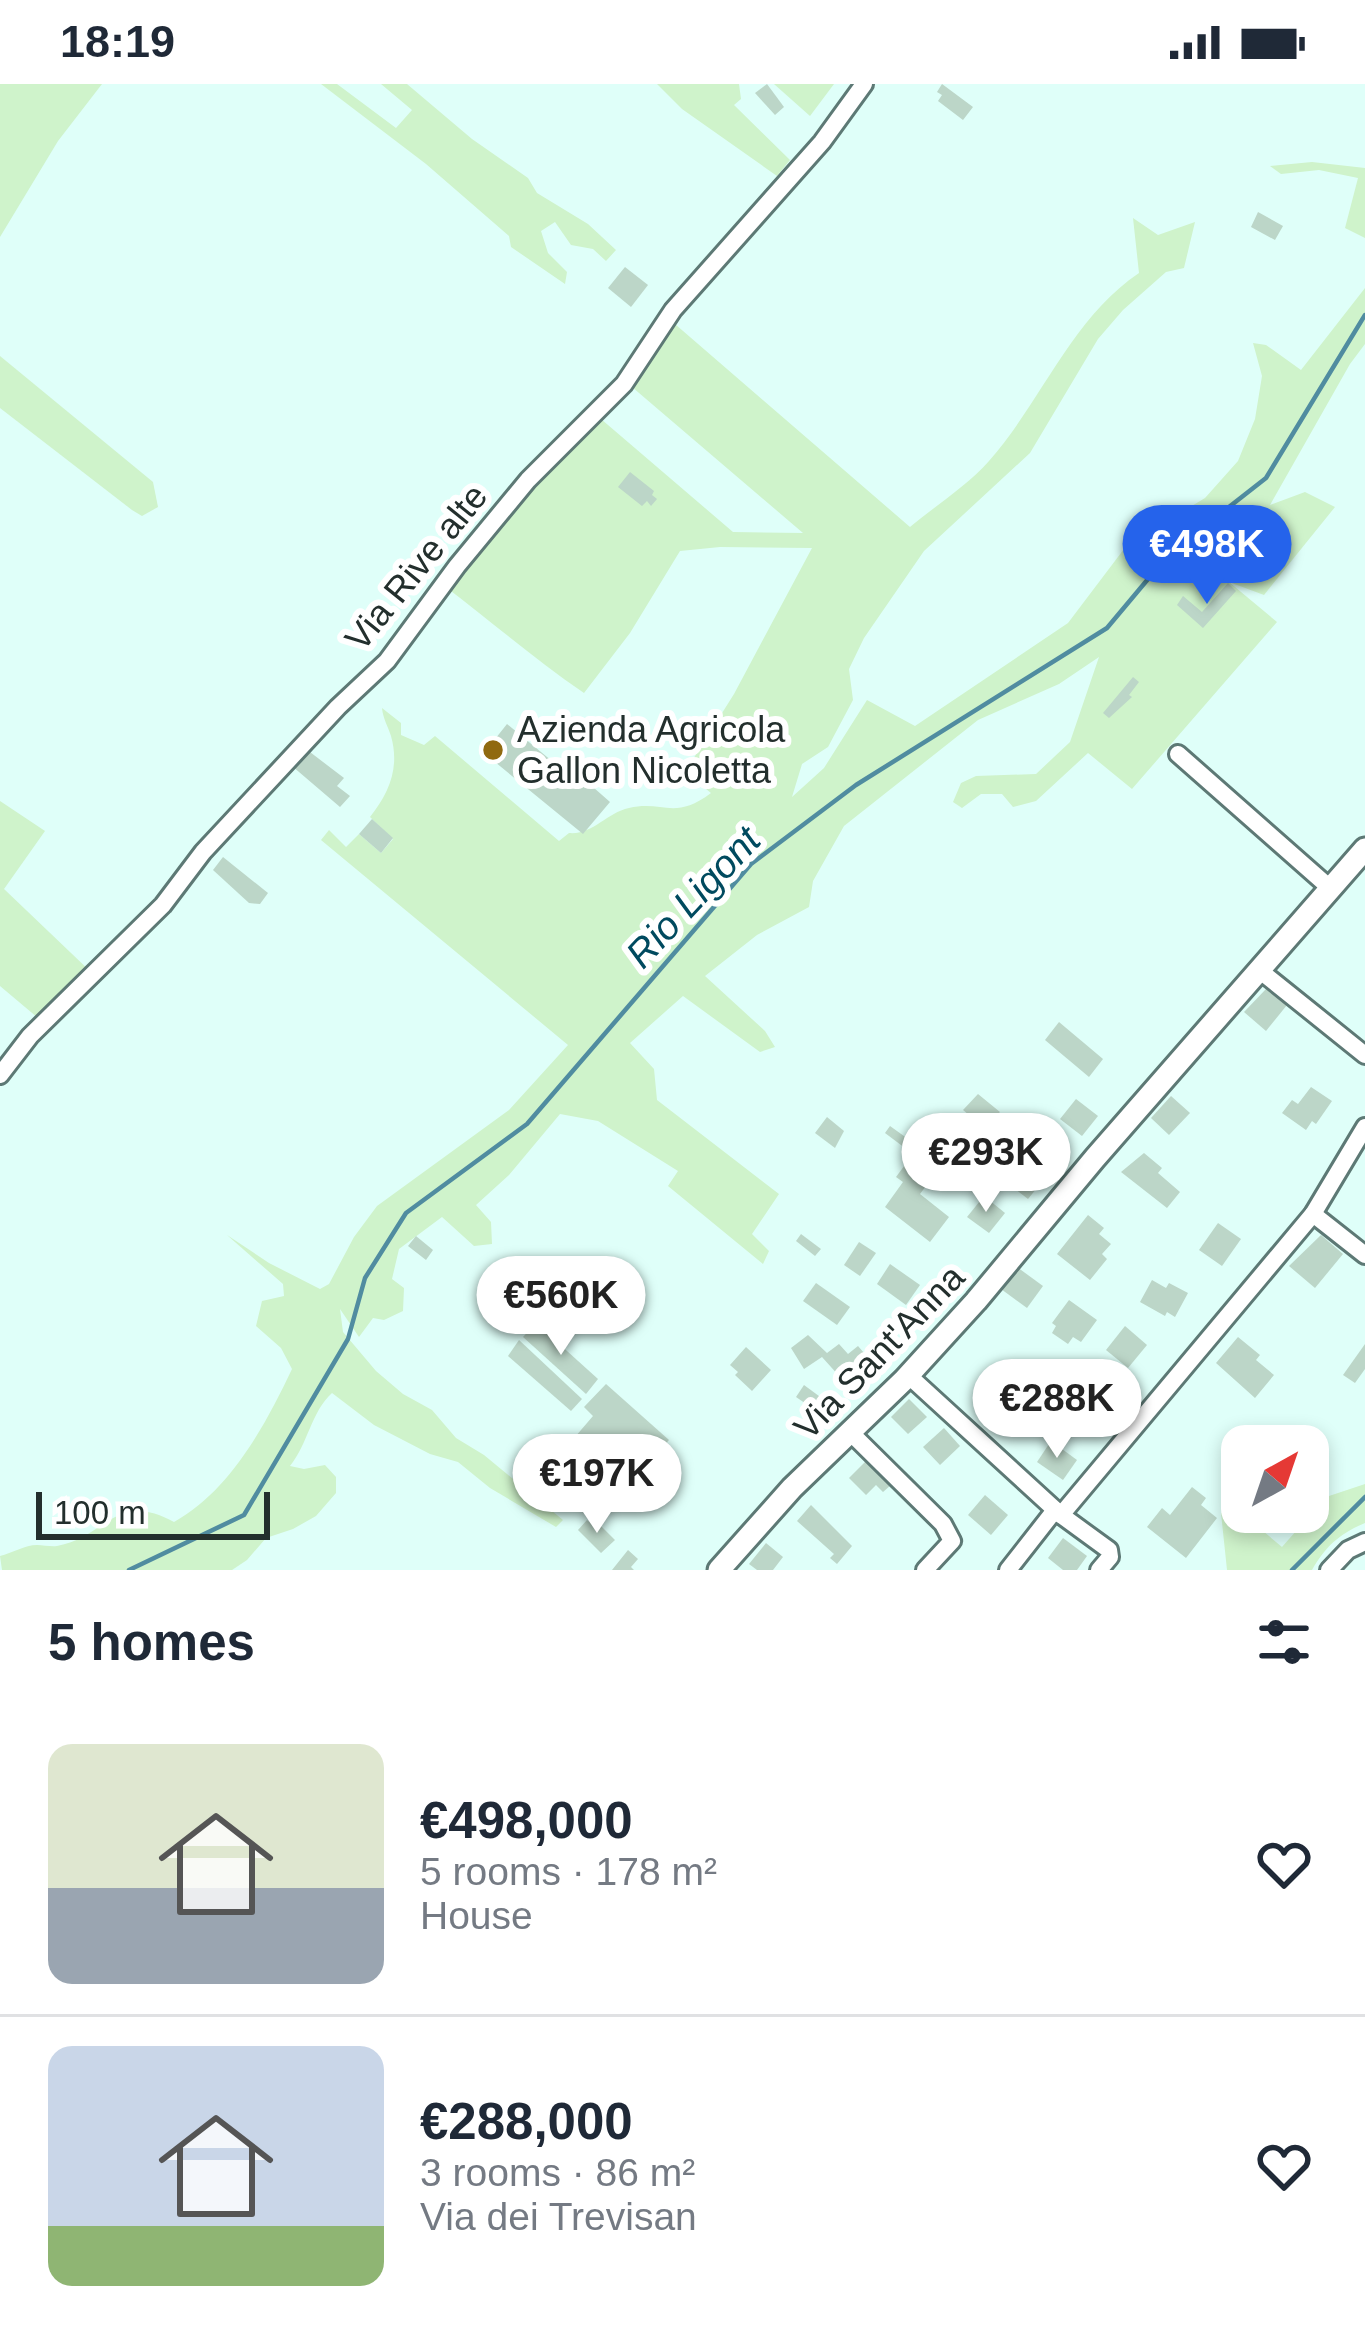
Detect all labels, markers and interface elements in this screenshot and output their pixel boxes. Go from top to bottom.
text: 18:19 [60,16,175,67]
street label: Via Rive alte [337,476,495,658]
pin: €498K [1123,505,1291,607]
text: €498K [1150,522,1264,565]
place label: Azienda Agricola Gallon Nicoletta [517,709,786,791]
marker: Azienda Agricola Gallon Nicoletta [480,737,506,763]
water label: Rio Ligont [617,817,770,976]
pin: €293K [902,1113,1070,1215]
text: €293K [929,1130,1043,1173]
pin: €560K [477,1256,645,1358]
street label: Via Sant'Anna [786,1256,973,1448]
text: €560K [504,1273,618,1316]
pin: €288K [973,1359,1141,1461]
text: €288K [1000,1376,1114,1419]
north arrow [1221,1425,1329,1533]
map controls [1221,1425,1329,1533]
pin: €197K [513,1434,681,1536]
text: €197K [540,1451,654,1494]
scale bar [36,1486,270,1539]
text: 100 m [54,1494,146,1531]
icon: filters [1251,1609,1317,1675]
text: 5 homes [48,1614,255,1671]
icon: home [144,1792,288,1936]
text: €498,000 [420,1792,633,1849]
icon: heart [1251,1831,1317,1897]
text: 5 rooms · 178 m² [420,1850,717,1893]
text: House [420,1894,533,1937]
text: €288,000 [420,2093,633,2150]
icon: home [144,2094,288,2238]
icon: heart [1251,2133,1317,2199]
text: 3 rooms · 86 m² [420,2151,695,2194]
text: Via dei Trevisan [420,2195,697,2238]

